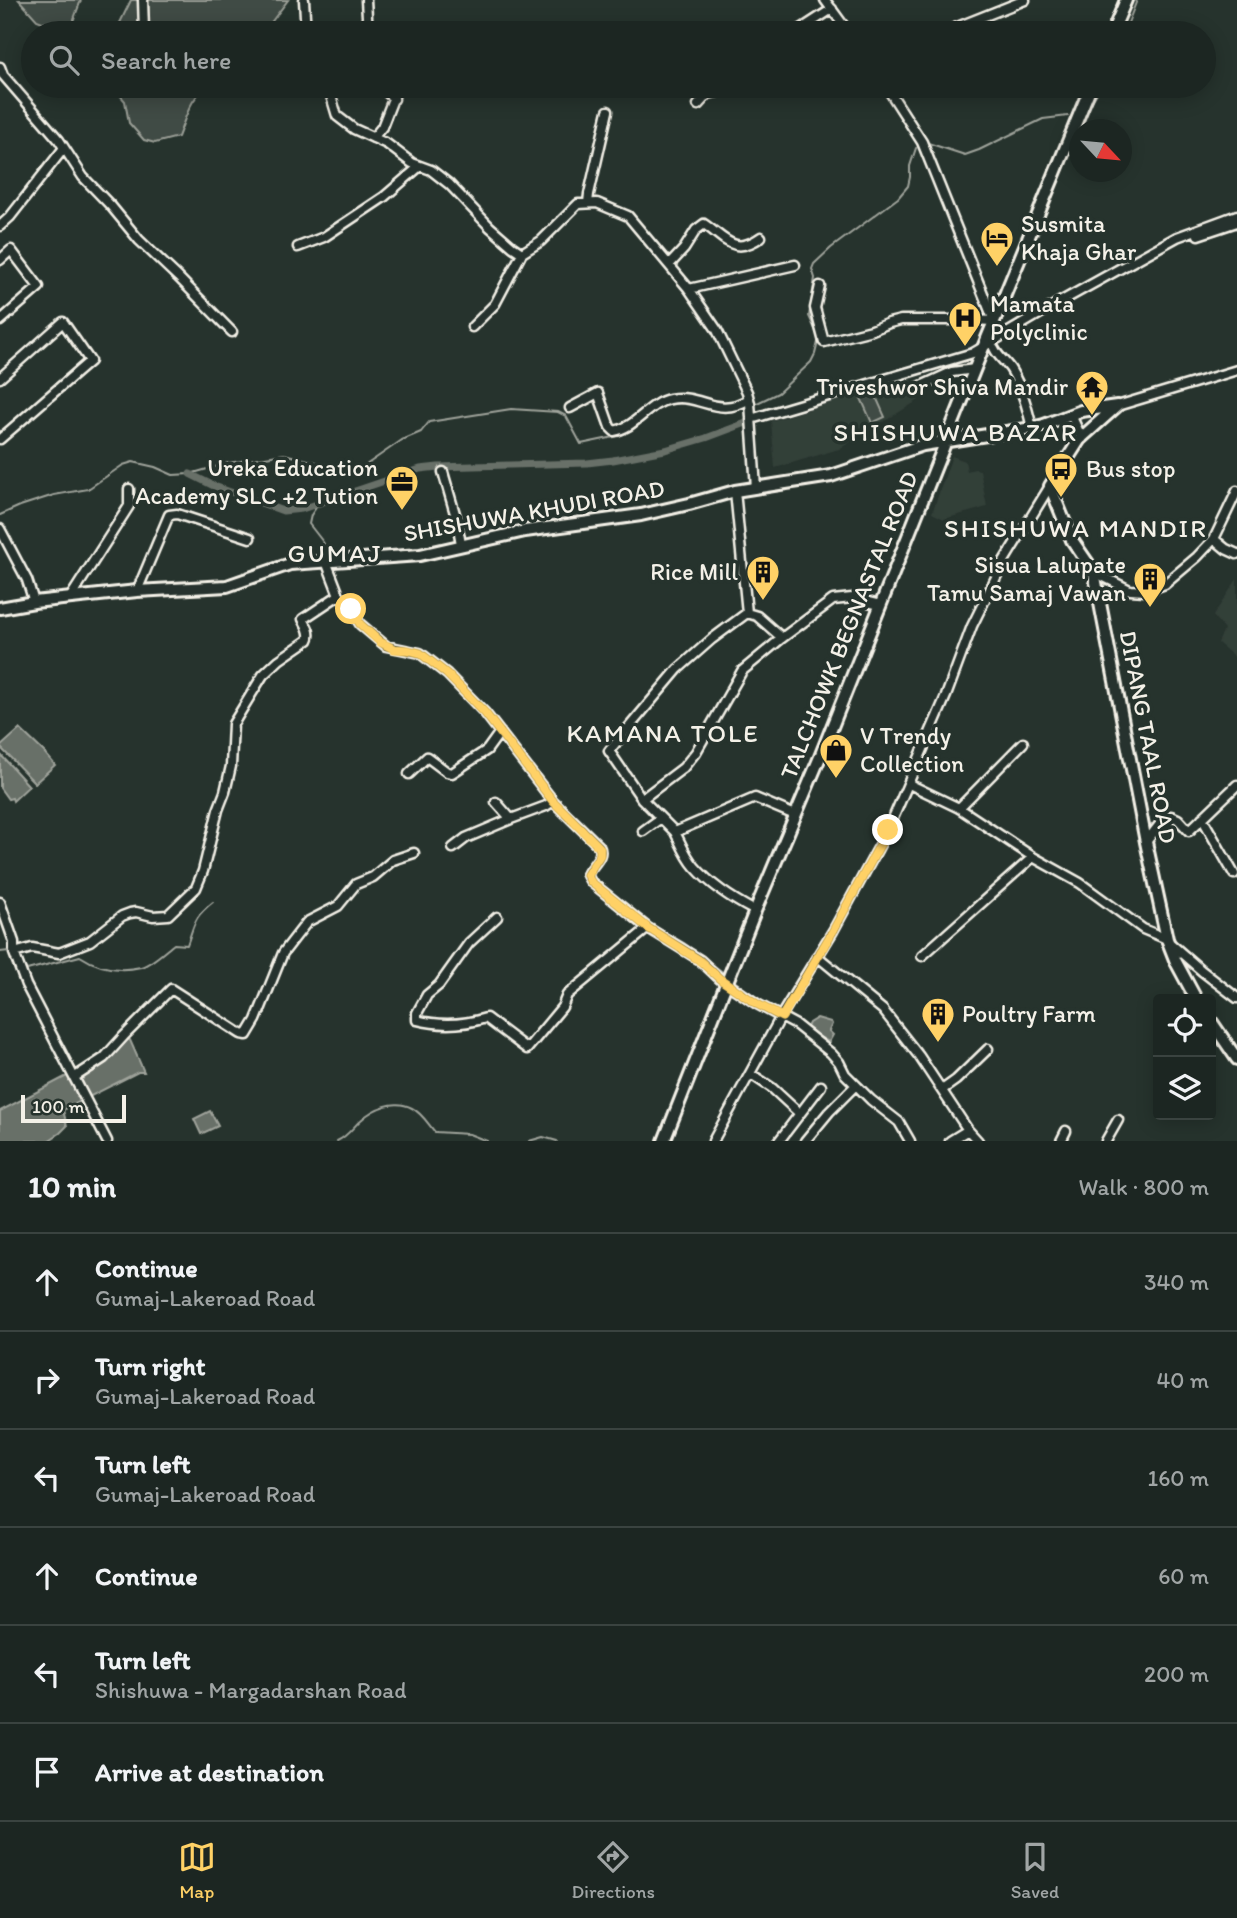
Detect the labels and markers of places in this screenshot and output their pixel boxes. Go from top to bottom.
place label: Susmita Khaja Ghar [1021,209,1137,266]
hotel icon: Susmita Khaja Ghar [978,219,1016,268]
place label: Mamata Polyclinic [990,289,1088,346]
hospital icon: Mamata Polyclinic [946,299,984,348]
temple icon: Triveshwor Shiva Mandir [1073,368,1111,417]
place label: Triveshwor Shiva Mandir [816,372,1068,401]
bus stop icon: Bus stop [1042,450,1080,499]
place label: Ureka Education Academy SLC +2 Tution [135,453,378,510]
place label: Bus stop [1086,454,1175,483]
office icon: Ureka Education Academy SLC +2 Tution [383,463,421,512]
place label: Sisua Lalupate Tamu Samaj Vawan [927,550,1126,607]
building icon: Rice Mill [744,553,782,602]
place label: Rice Mill [650,557,738,586]
building icon: Sisua Lalupate Tamu Samaj Vawan [1131,560,1169,609]
place label: V Trendy Collection [860,721,964,778]
shop icon: V Trendy Collection [817,731,855,780]
building icon: Poultry Farm [919,995,957,1044]
place label: Poultry Farm [962,999,1096,1028]

